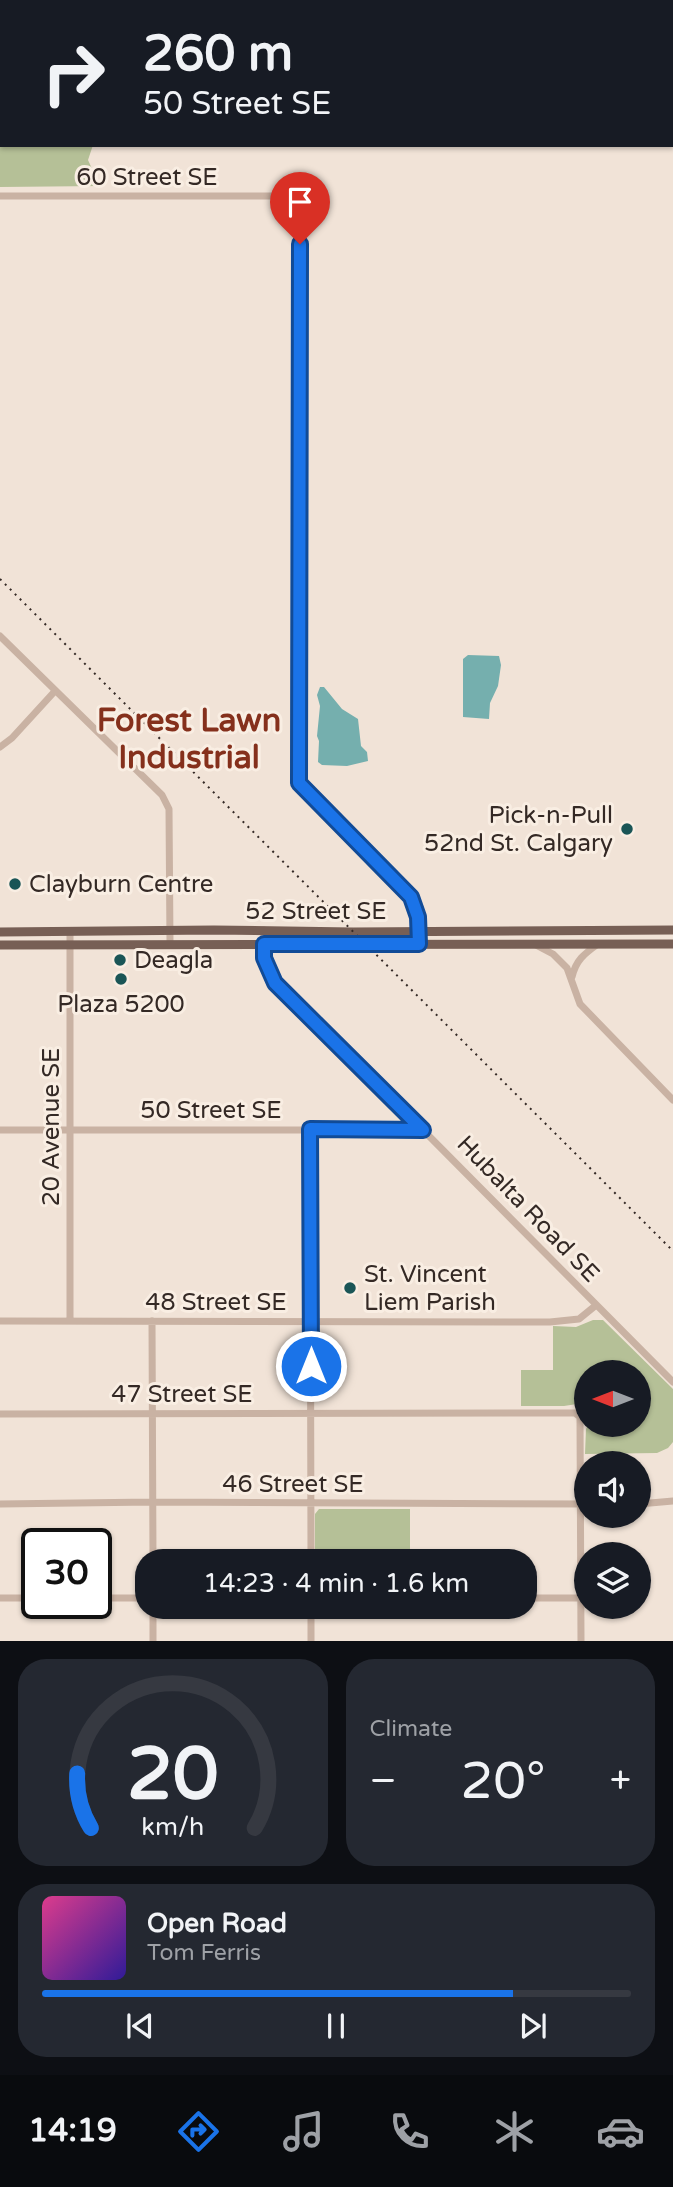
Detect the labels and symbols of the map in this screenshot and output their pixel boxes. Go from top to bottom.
street label: 60 Street SE [76,163,218,192]
pin [270,172,330,244]
district label: Forest Lawn Industrial [97,702,281,777]
place label: Pick-n-Pull 52nd St. Calgary [424,801,613,858]
marker: Pick-n-Pull 52nd St. Calgary [619,821,635,837]
place label: Clayburn Centre [29,870,213,899]
marker: Clayburn Centre [7,876,23,892]
street label: 52 Street SE [245,897,387,926]
place label: Deagla [134,946,213,975]
marker: Deagla [112,952,128,968]
marker: Plaza 5200 [113,971,129,987]
place label: Plaza 5200 [57,990,185,1019]
street label: 20 Avenue SE [37,1048,66,1206]
street label: 50 Street SE [140,1096,282,1125]
street label: Hubalta Road SE [451,1130,605,1288]
place label: St. Vincent Liem Parish [364,1260,496,1317]
marker: St. Vincent Liem Parish [342,1280,358,1296]
street label: 48 Street SE [145,1288,287,1317]
position arrow [274,1329,348,1403]
north arrow [574,1360,651,1437]
street label: 47 Street SE [111,1380,253,1409]
street label: 46 Street SE [222,1470,364,1499]
speed limit sign: 30 [21,1528,112,1619]

